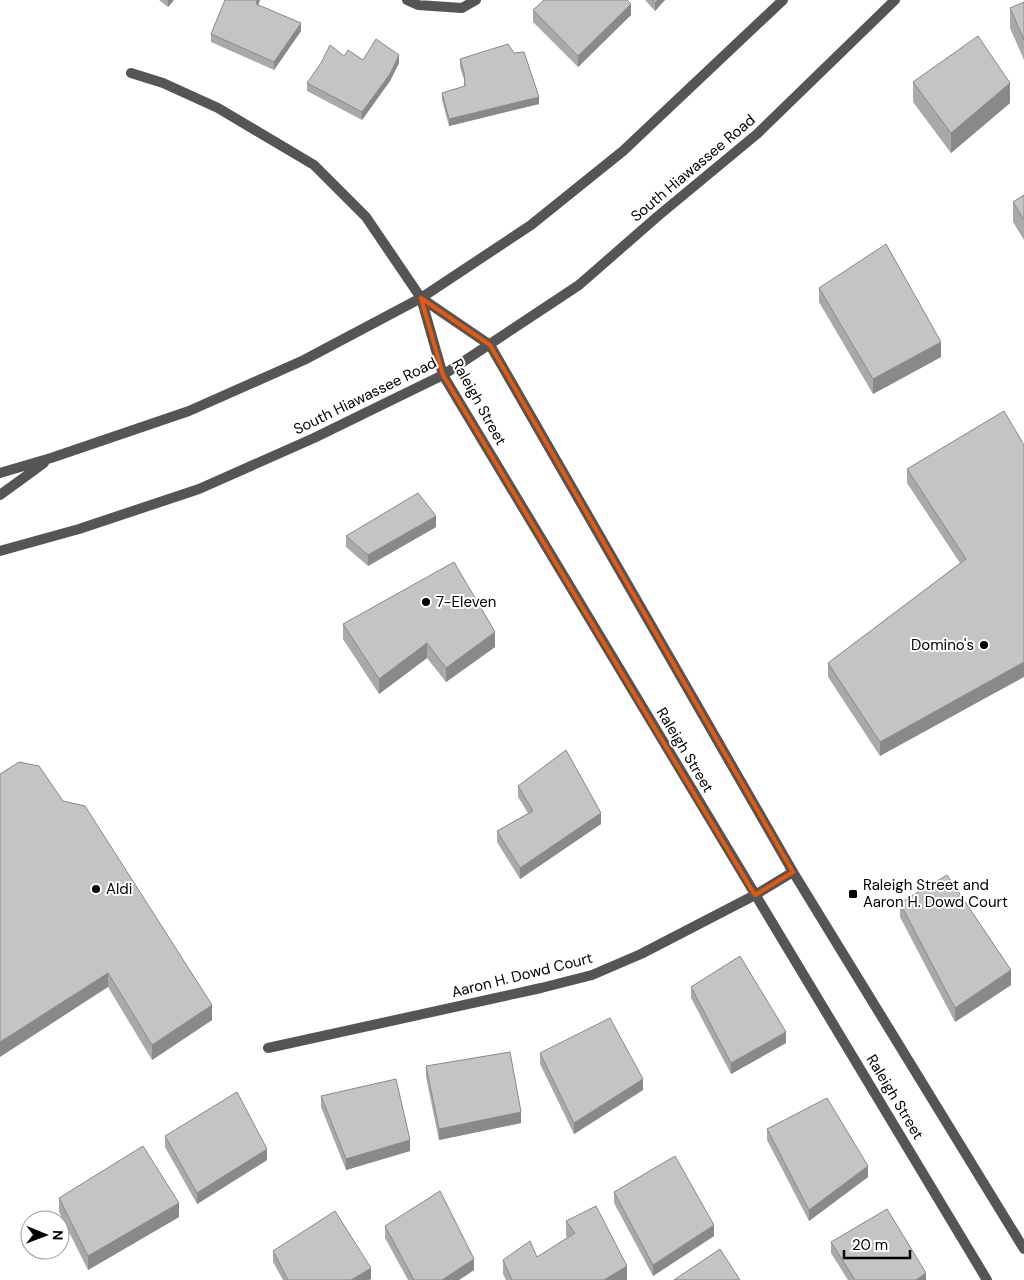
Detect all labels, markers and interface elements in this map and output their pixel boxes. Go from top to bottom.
street label: South Hiawassee Road [626,110,760,226]
street label: South Hiawassee Road [290,353,440,439]
street label: Raleigh Street [447,355,511,449]
place label: 7-Eleven [436,592,496,612]
marker: 7-Eleven [420,596,432,608]
place label: Domino's [911,635,974,655]
marker: Domino's [978,639,990,651]
street label: Raleigh Street [652,704,718,796]
place label: Raleigh Street and Aaron H. Dowd Court [863,875,1008,912]
place label: Aldi [106,879,132,899]
marker: Aldi [90,883,102,895]
marker: Raleigh Street and Aaron H. Dowd Court [847,888,859,900]
street label: Aaron H. Dowd Court [449,948,595,1002]
street label: Raleigh Street [862,1051,928,1143]
north arrow [20,1210,70,1260]
scale bar [844,1228,910,1260]
text: N [49,1230,67,1240]
text: 20 m [852,1235,888,1255]

